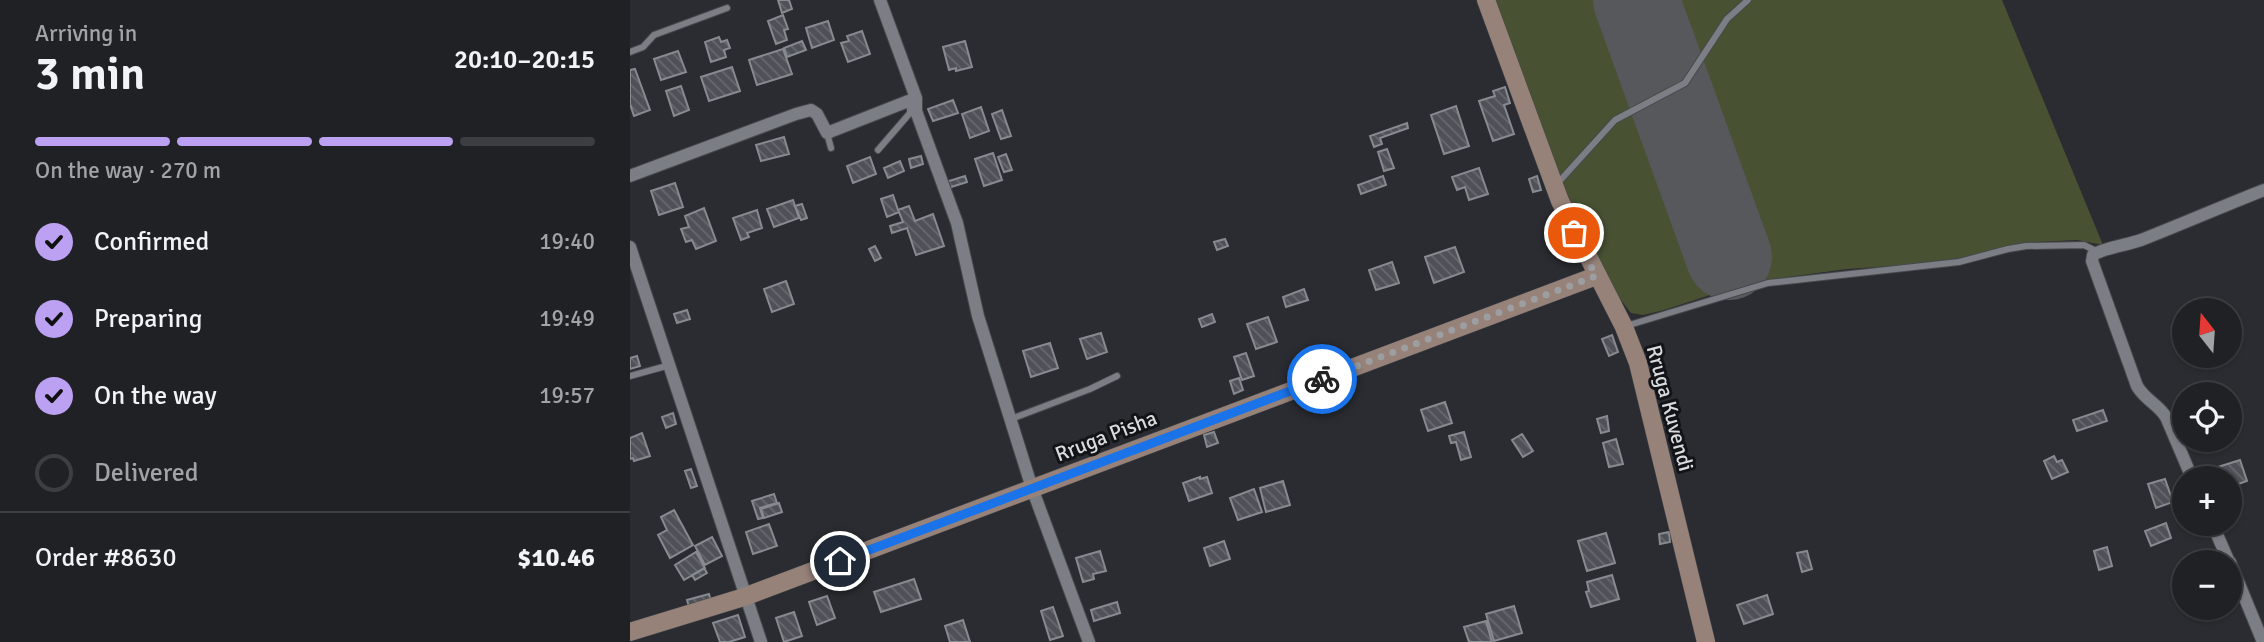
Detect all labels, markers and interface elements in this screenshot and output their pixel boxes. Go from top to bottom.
text: Arriving in [35,19,137,48]
text: 20:10–20:15 [454,44,595,76]
text: 3 min [35,46,145,102]
text: On the way · 270 m [35,156,221,185]
pin [1544,203,1604,263]
icon: bag [1555,214,1593,252]
icon: check [35,223,73,261]
text: Confirmed [94,226,209,258]
text: 19:40 [539,227,595,256]
north arrow [2172,298,2242,368]
map controls [2172,298,2242,620]
icon: check [35,300,73,338]
text: Preparing [94,303,202,335]
text: 19:49 [539,304,595,333]
street label: Rruga Kuvendi [1641,342,1699,474]
courier [1287,344,1357,414]
icon: bike [1303,360,1341,398]
icon: check [35,377,73,415]
text: On the way [94,380,217,412]
text: 19:57 [539,381,595,410]
button: locate [2172,382,2242,452]
street label: Rruga Pisha [1051,405,1161,467]
text: Delivered [94,457,199,489]
button: + [2172,466,2242,536]
pin [810,531,870,591]
text: Order #8630 [35,542,176,574]
text: $10.46 [517,542,595,574]
icon: home [821,542,859,580]
button: − [2172,550,2242,620]

